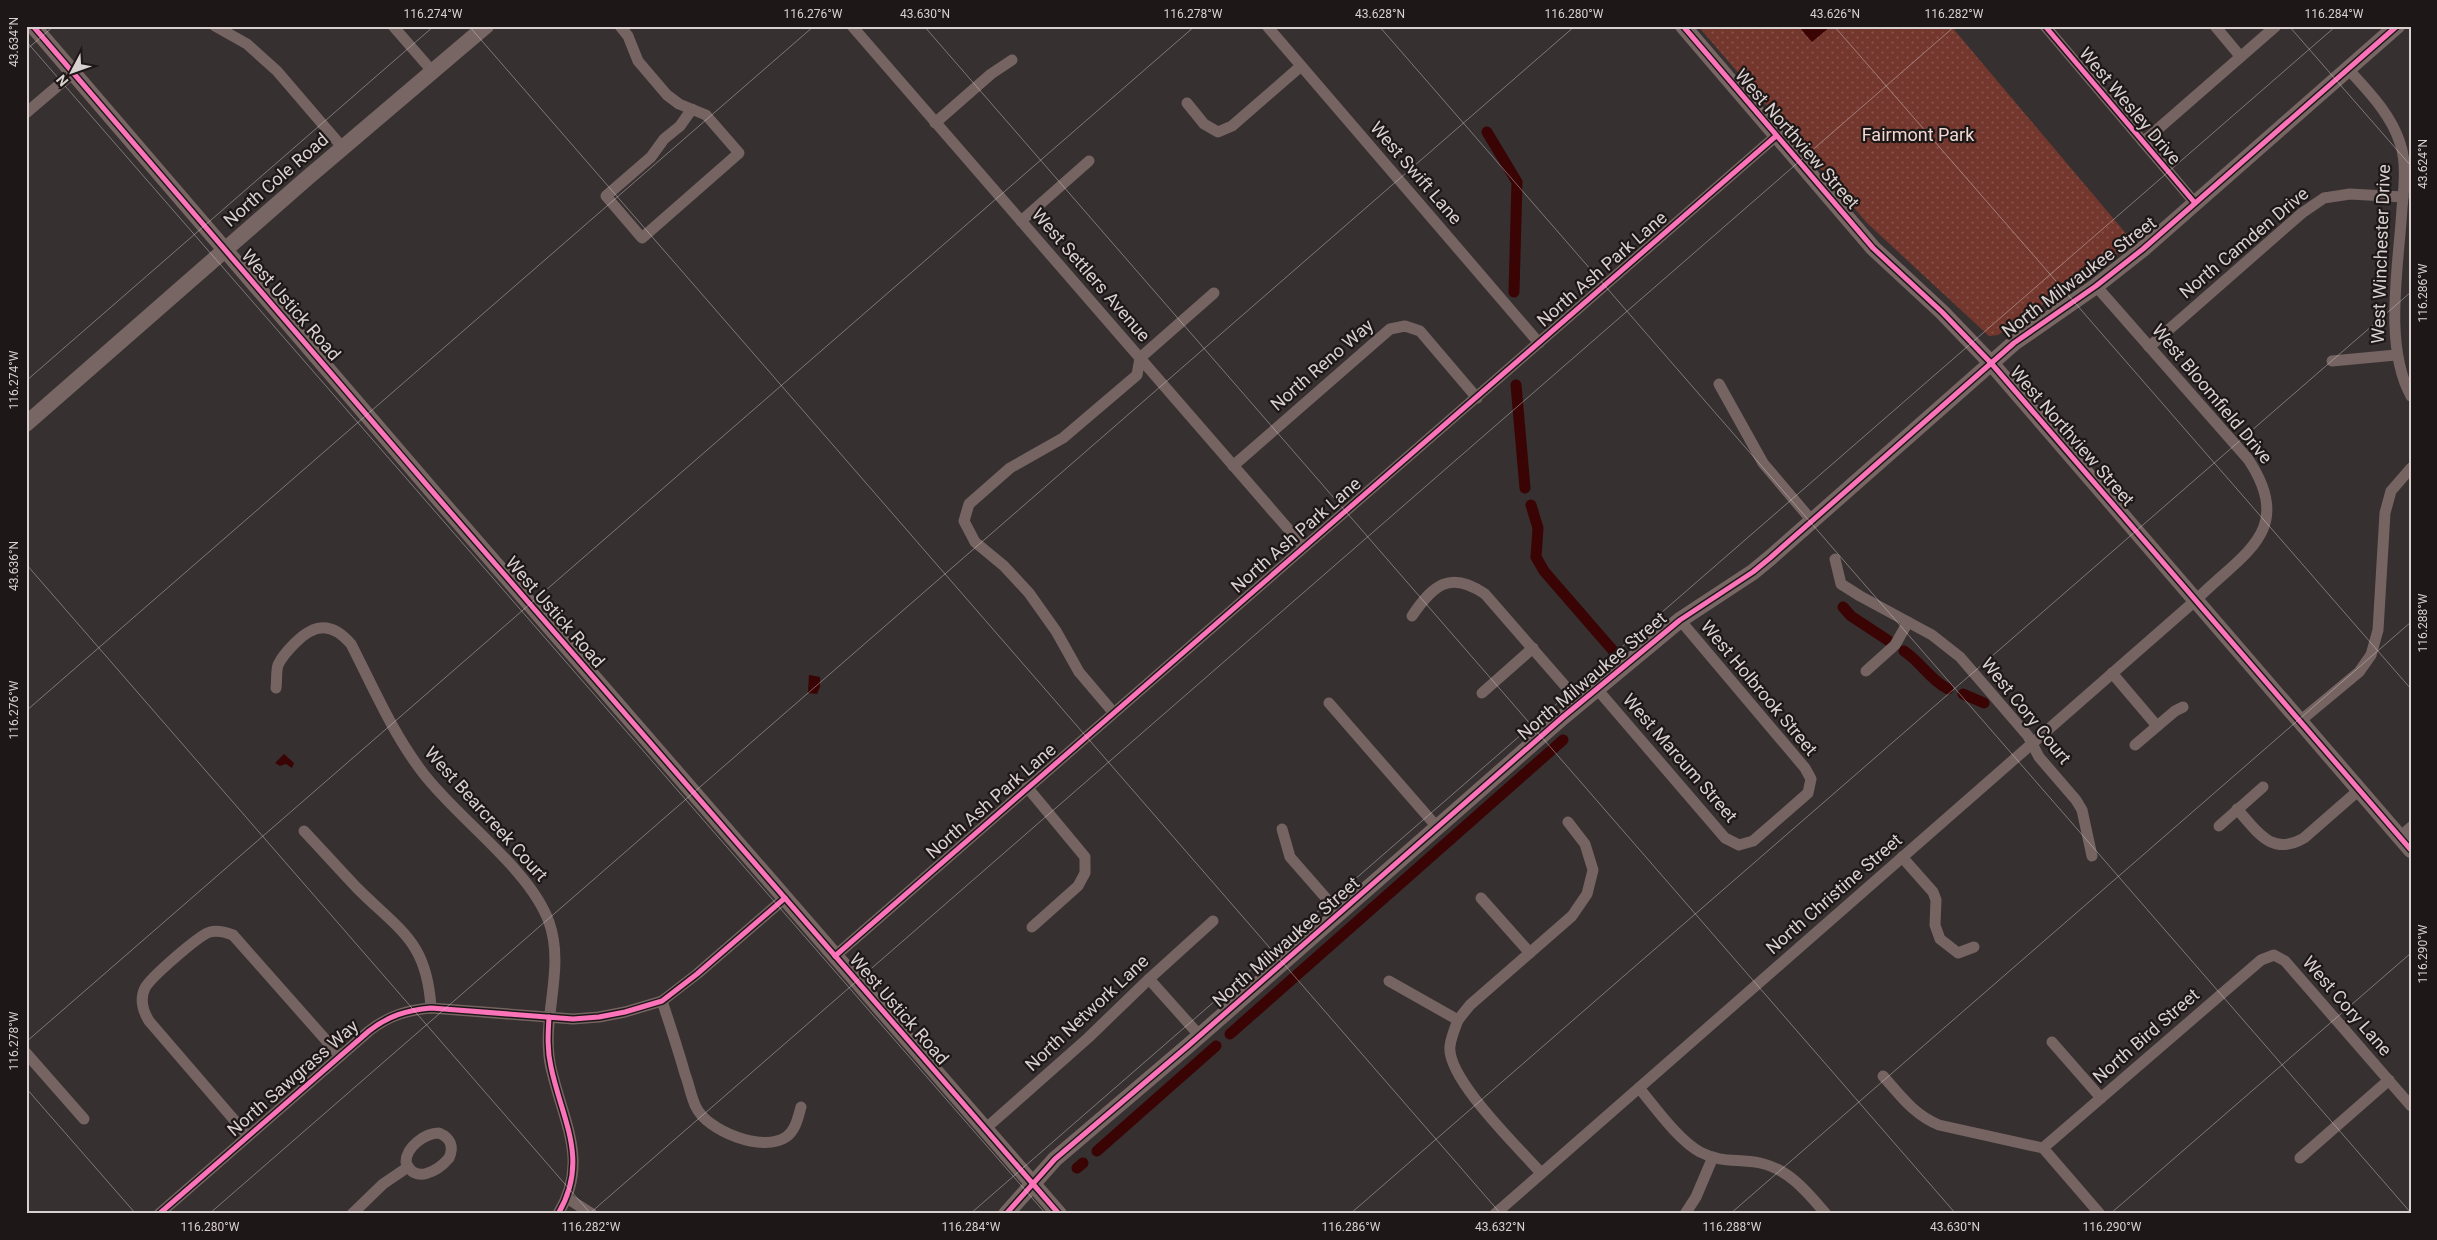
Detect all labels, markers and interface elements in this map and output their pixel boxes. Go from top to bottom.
text: 116.274°W [404,7,463,21]
text: 116.276°W [784,7,843,21]
text: 43.630°N [900,7,950,21]
text: 116.278°W [1164,7,1223,21]
text: 43.628°N [1355,7,1405,21]
text: 116.280°W [1545,7,1604,21]
text: 43.626°N [1810,7,1860,21]
text: 116.282°W [1925,7,1984,21]
text: 116.284°W [2305,7,2364,21]
text: 43.634°N [7,17,21,67]
street label: West Wesley Drive [2075,43,2186,169]
north arrow [48,48,98,98]
street label: West Northview Street [1731,64,1864,213]
text: N [53,72,71,90]
street label: West Swift Lane [1366,117,1467,228]
park label: Fairmont Park [1862,124,1975,145]
street label: North Cole Road [219,129,332,231]
text: 43.624°N [2416,139,2430,189]
street label: West Winchester Drive [2367,164,2394,344]
street label: North Camden Drive [2175,183,2312,303]
street label: West Settlers Avenue [1028,204,1155,346]
street label: North Ash Park Lane [1533,207,1671,331]
street label: North Milwaukee Street [1997,212,2160,341]
street label: West Ustick Road [237,245,345,365]
text: 116.286°W [2416,263,2430,322]
street label: North Reno Way [1266,314,1378,415]
street label: West Bloomfield Drive [2148,320,2277,468]
text: 116.274°W [7,350,21,409]
street label: West Northview Street [2006,361,2139,510]
street label: North Ash Park Lane [1227,473,1365,597]
text: 43.636°N [7,541,21,591]
street label: West Ustick Road [501,552,609,672]
text: 116.288°W [2416,593,2430,652]
street label: North Milwaukee Street [1513,607,1670,744]
street label: West Holbrook Street [1697,616,1822,760]
street label: West Cory Court [1977,653,2076,768]
text: 116.276°W [7,680,21,739]
street label: West Marcum Street [1619,689,1742,826]
street label: North Ash Park Lane [922,739,1060,863]
street label: West Bearcreek Court [420,742,552,885]
street label: North Christine Street [1761,829,1906,958]
street label: North Milwaukee Street [1208,872,1363,1011]
text: 116.290°W [2416,924,2430,983]
street label: West Ustick Road [845,949,953,1069]
street label: North Network Lane [1021,950,1153,1075]
street label: West Cory Lane [2298,952,2396,1060]
street label: North Bird Street [2088,984,2203,1087]
text: 116.278°W [7,1011,21,1070]
street label: North Sawgrass Way [223,1015,363,1140]
text: 116.280°W [181,1220,240,1234]
text: 116.282°W [562,1220,621,1234]
text: 116.284°W [942,1220,1001,1234]
text: 116.286°W [1322,1220,1381,1234]
text: 43.632°N [1475,1220,1525,1234]
text: 116.288°W [1703,1220,1762,1234]
text: 43.630°N [1930,1220,1980,1234]
text: 116.290°W [2083,1220,2142,1234]

